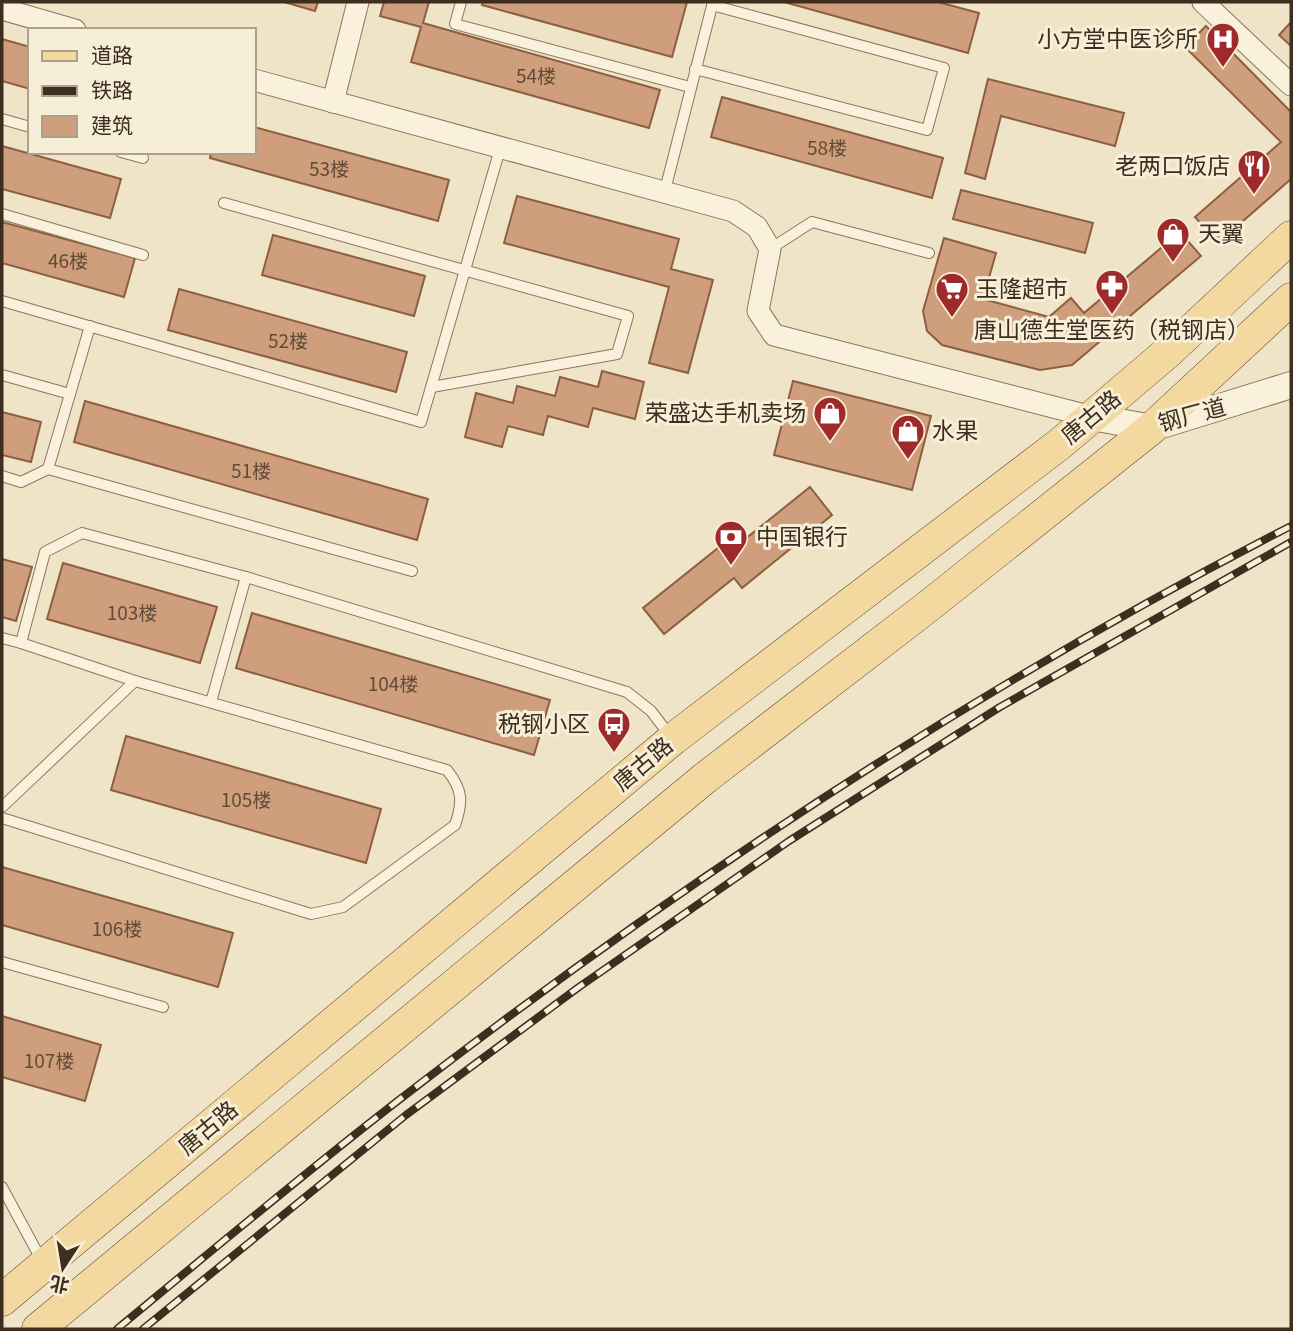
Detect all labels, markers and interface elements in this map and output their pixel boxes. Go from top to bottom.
place label: 小方堂中医诊所 [1037,20,1198,54]
hospital icon: 小方堂中医诊所 [1204,20,1242,69]
legend [28,28,256,154]
text: 道路 [91,39,133,69]
house number: 54楼 [516,61,556,88]
text: 铁路 [91,74,133,104]
text: 建筑 [91,109,133,139]
house number: 58楼 [807,133,847,160]
place label: 老两口饭店 [1115,147,1230,181]
restaurant icon: 老两口饭店 [1235,147,1273,196]
house number: 53楼 [309,154,349,181]
shop icon: 天翼 [1154,215,1192,264]
place label: 天翼 [1198,215,1244,249]
house number: 46楼 [48,246,88,273]
pharmacy icon: 唐山德生堂医药（税钢店） [1093,267,1131,316]
supermarket icon: 玉隆超市 [933,270,971,319]
place label: 玉隆超市 [976,270,1068,304]
place label: 唐山德生堂医药（税钢店） [974,311,1250,345]
house number: 52楼 [268,326,308,353]
street label: 唐古路 [1052,380,1127,451]
street label: 钢厂道 [1154,388,1229,438]
place label: 荣盛达手机卖场 [645,394,806,428]
shop icon: 荣盛达手机卖场 [811,394,849,443]
shop icon: 水果 [889,412,927,461]
place label: 水果 [932,412,978,446]
house number: 51楼 [231,456,271,483]
bank icon: 中国银行 [712,518,750,567]
place label: 中国银行 [756,518,848,552]
house number: 103楼 [107,598,157,625]
house number: 104楼 [368,669,418,696]
place label: 税钢小区 [498,705,590,739]
bus stop icon: 税钢小区 [595,705,633,754]
street label: 唐古路 [604,727,679,798]
house number: 105楼 [221,785,271,812]
house number: 106楼 [92,914,142,941]
house number: 107楼 [24,1046,74,1073]
street label: 唐古路 [169,1091,244,1162]
north arrow [28,1233,98,1303]
text: 北 [47,1271,71,1301]

